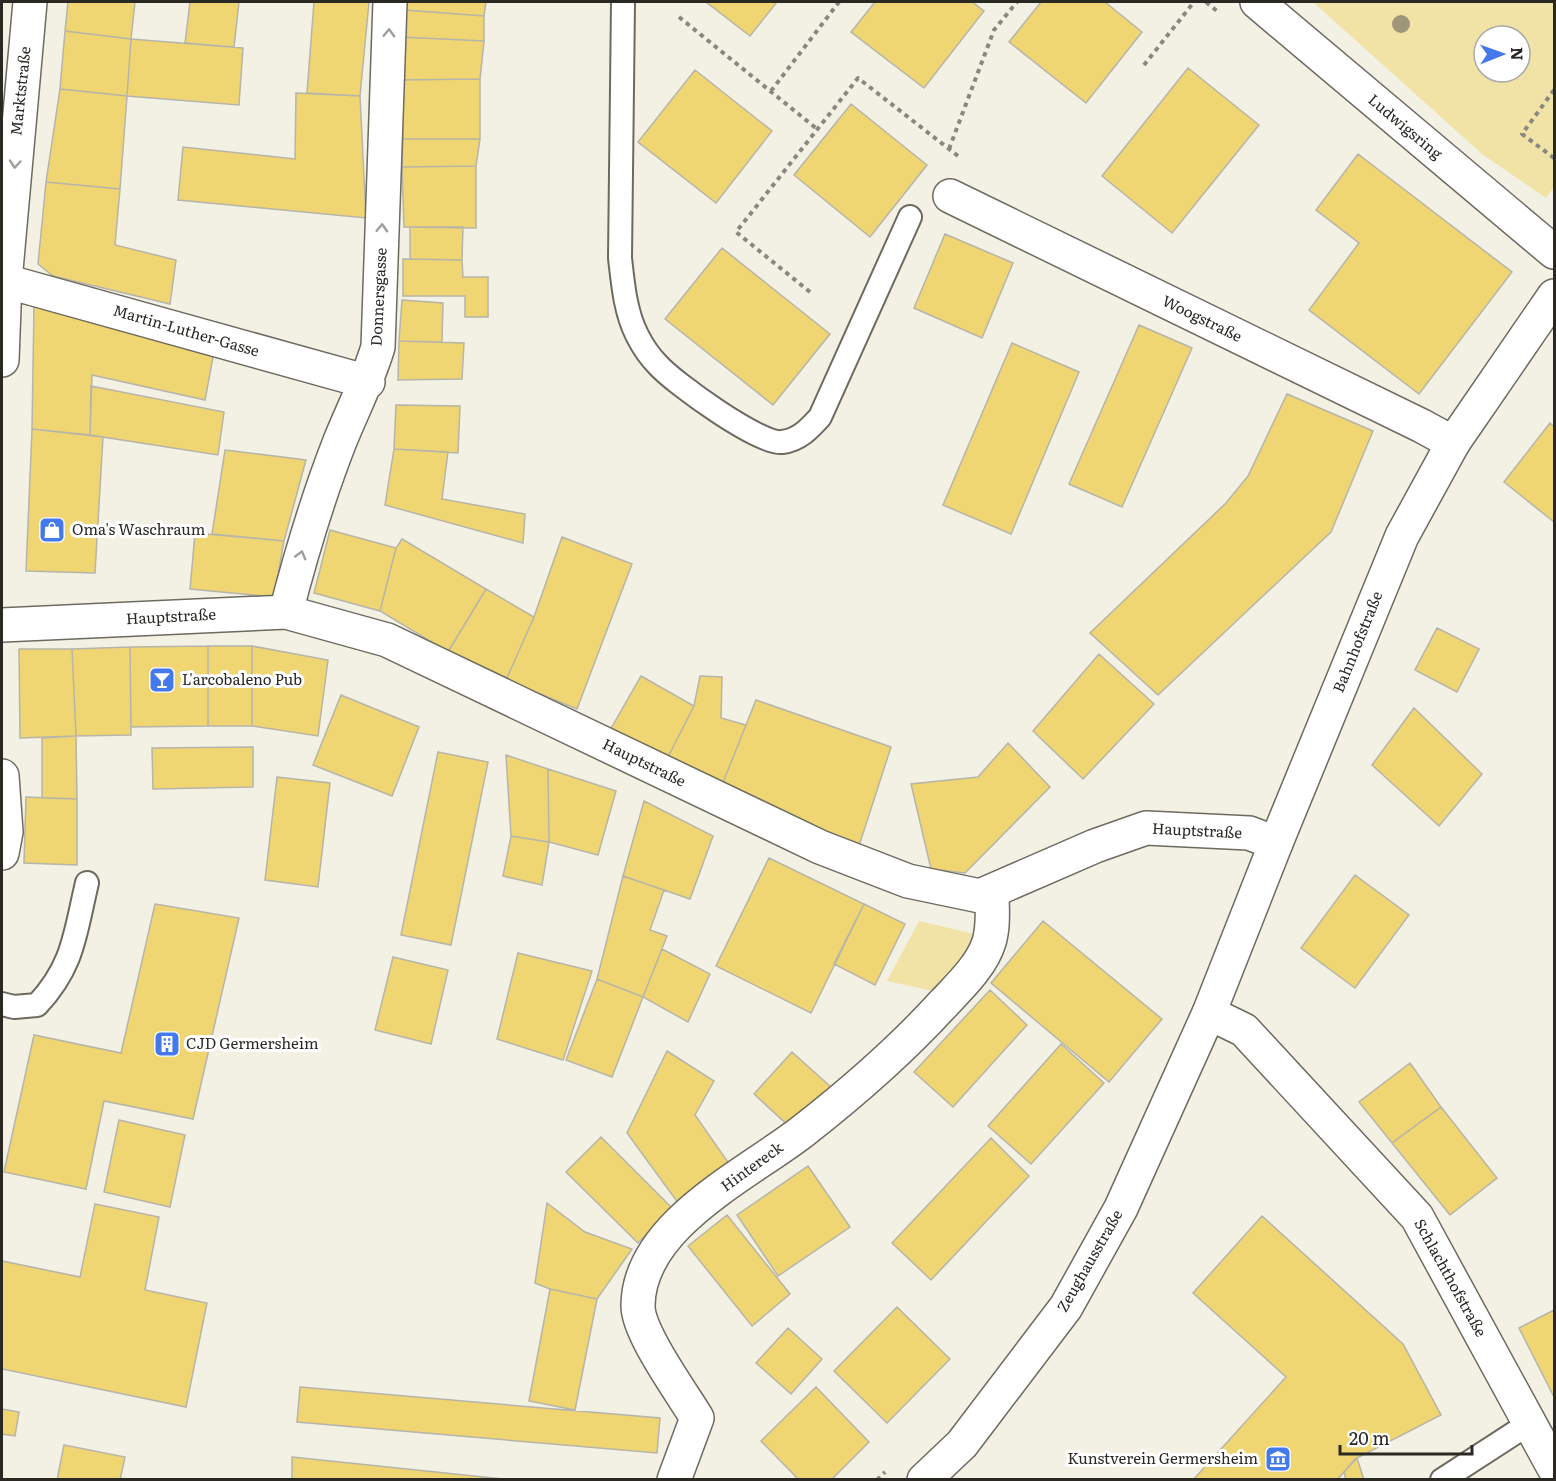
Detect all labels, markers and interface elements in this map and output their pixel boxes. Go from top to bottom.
north arrow [1472,24,1532,84]
one-way arrow [382,28,395,37]
street label: Marktstraße [3,45,36,137]
text: N [1506,47,1530,61]
street label: Ludwigsring [1364,88,1449,164]
one-way arrow [8,160,21,169]
one-way arrow [376,223,388,232]
street label: Donnersgasse [363,247,392,347]
street label: Woogstraße [1159,288,1247,347]
street label: Martin-Luther-Gasse [111,298,262,361]
shop icon: Oma's Waschraum [37,515,67,545]
place label: Oma's Waschraum [72,517,206,540]
one-way arrow [293,551,306,561]
street label: Bahnhofstraße [1326,587,1387,696]
street label: Hauptstraße [125,602,217,629]
bar icon: L'arcobaleno Pub [147,665,177,695]
place label: L'arcobaleno Pub [182,667,302,690]
street label: Hauptstraße [599,732,690,792]
street label: Hauptstraße [1151,816,1243,843]
building icon: CJD Germersheim [152,1029,182,1059]
place label: CJD Germersheim [186,1031,319,1054]
street label: Hintereck [715,1135,788,1196]
street label: Zeughausstraße [1050,1205,1127,1316]
street label: Schlachthofstraße [1409,1214,1493,1341]
scale bar [1340,1418,1472,1456]
text: 20 m [1349,1424,1390,1451]
museum icon: Kunstverein Germersheim [1263,1444,1293,1474]
place label: Kunstverein Germersheim [1068,1446,1258,1469]

